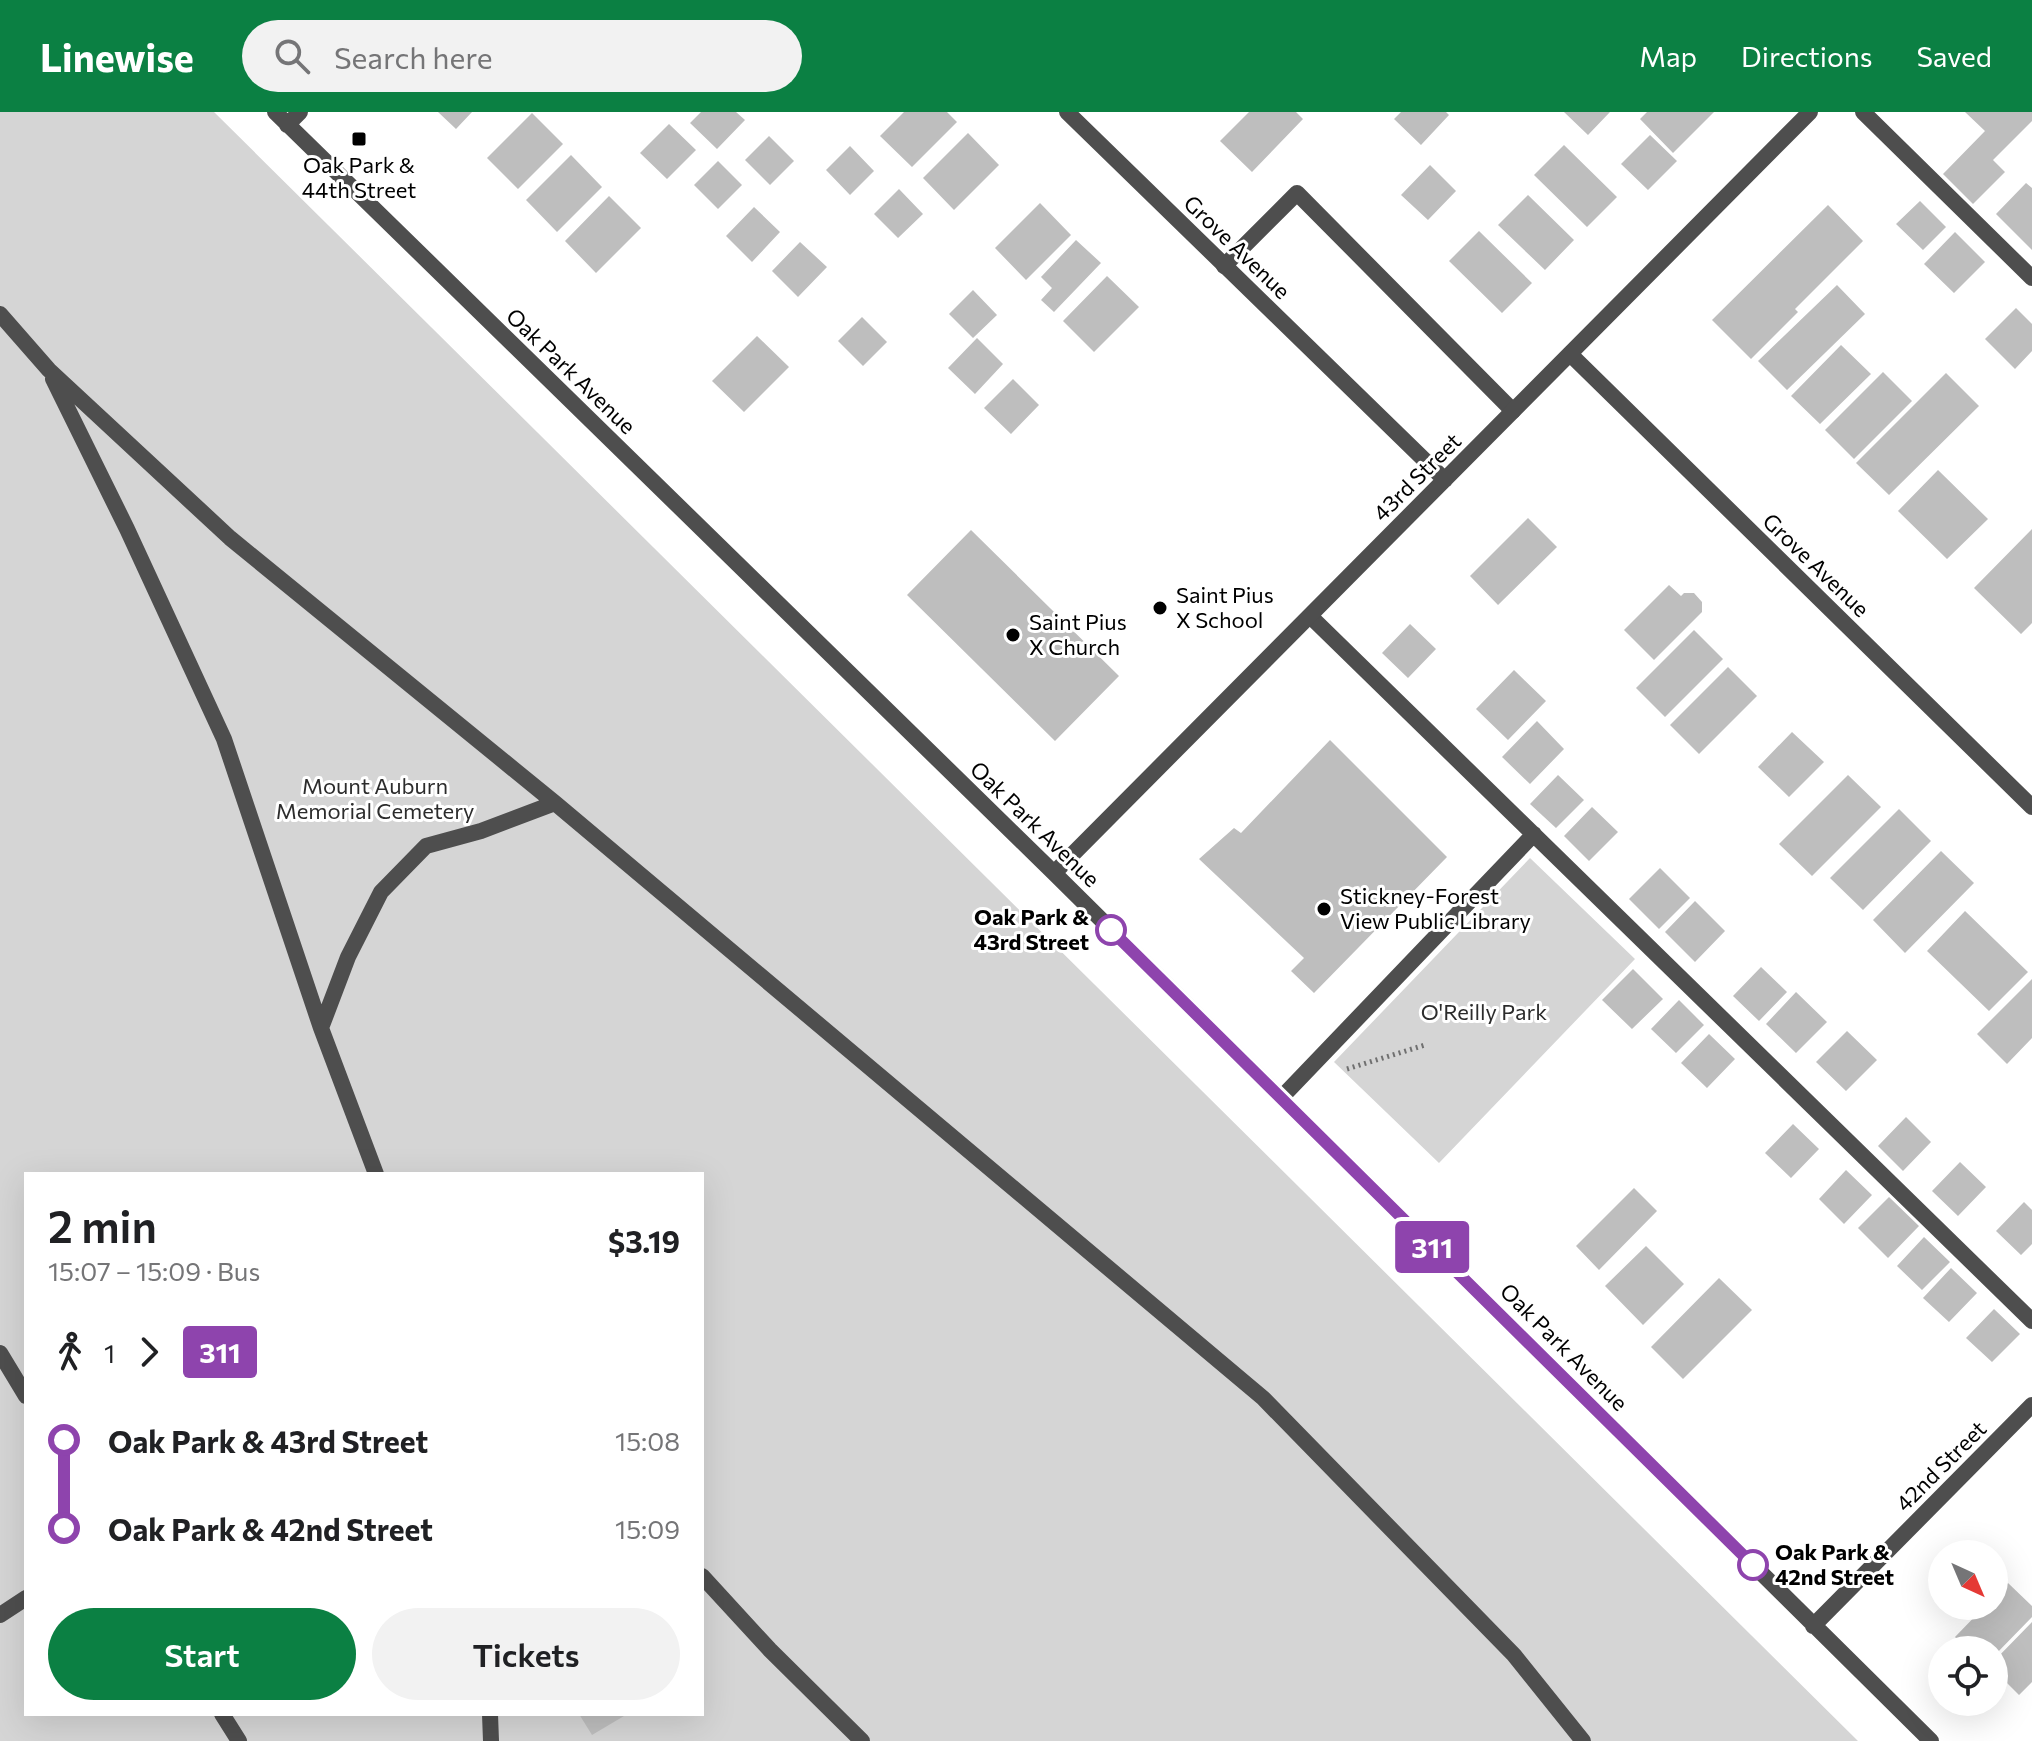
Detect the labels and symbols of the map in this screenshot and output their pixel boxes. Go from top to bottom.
marker: Oak Park & 44th Street [350,130,368,148]
place label: Oak Park & 44th Street [302,151,416,203]
street label: Grove Avenue [1179,189,1296,304]
street label: Oak Park Avenue [501,302,642,439]
street label: 43rd Street [1367,427,1466,526]
street label: Grove Avenue [1758,507,1875,622]
place label: Saint Pius X School [1176,581,1274,633]
marker: Saint Pius X School [1151,599,1169,617]
place label: Saint Pius X Church [1029,608,1127,660]
marker: Saint Pius X Church [1004,626,1022,644]
street label: Oak Park Avenue [965,755,1106,892]
park label: Mount Auburn Memorial Cemetery [276,772,474,824]
place label: Stickney-Forest View Public Library [1340,882,1531,934]
marker: Stickney-Forest View Public Library [1315,900,1333,918]
place label: Oak Park & 43rd Street [973,903,1089,955]
marker: Oak Park & 43rd Street [1096,915,1126,945]
park label: O'Reilly Park [1421,998,1547,1025]
line badge: 311 [1386,1221,1478,1273]
street label: Oak Park Avenue [1495,1277,1634,1416]
street label: 42nd Street [1890,1415,1991,1516]
place label: Oak Park & 42nd Street [1775,1538,1894,1590]
north arrow [1928,1540,2008,1620]
marker: Oak Park & 42nd Street [1738,1550,1768,1580]

